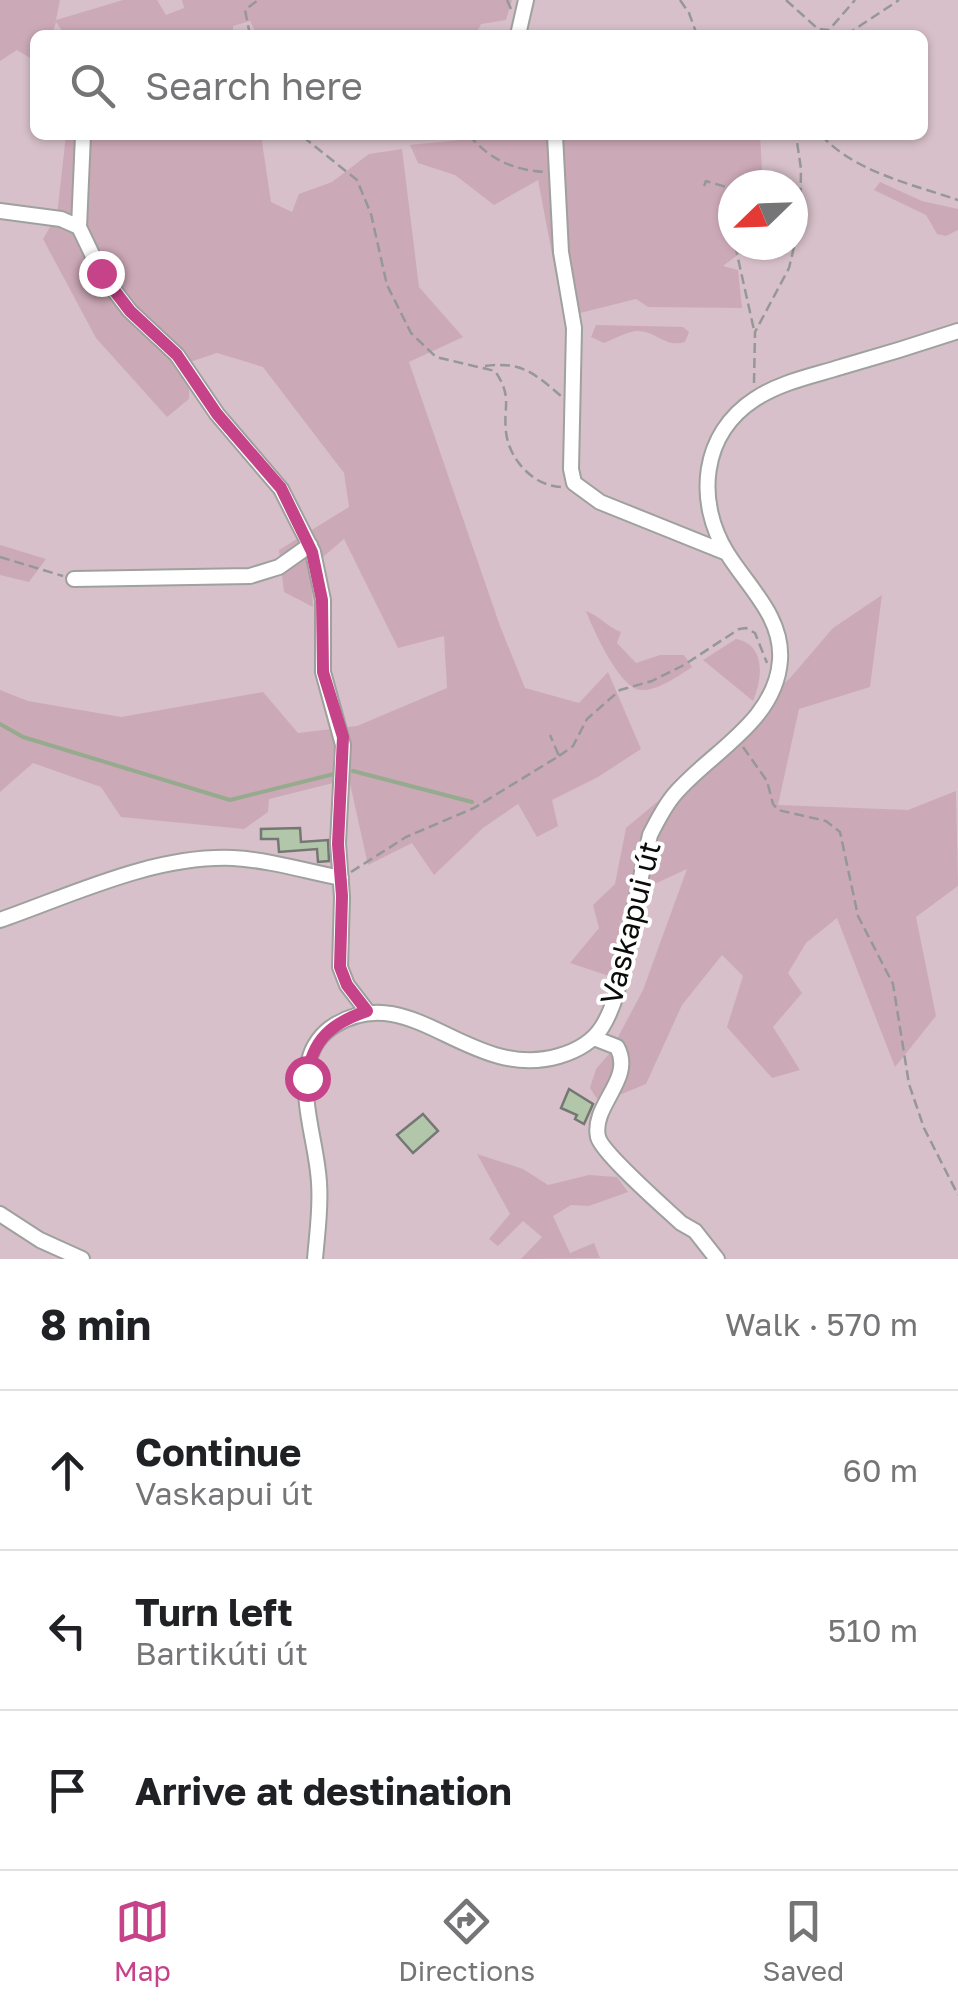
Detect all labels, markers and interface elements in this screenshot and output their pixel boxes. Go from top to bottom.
search box [30,30,928,140]
icon: search [65,58,120,113]
text: Search here [145,63,363,108]
north arrow [718,170,808,260]
route end [79,251,125,297]
street label: Vaskapui út [592,838,668,1008]
route start [285,1056,331,1102]
text: 8 min [40,1299,151,1349]
text: Walk · 570 m [725,1305,918,1343]
text: Continue [135,1429,301,1474]
icon: ahead [40,1443,95,1498]
text: 60 m [842,1451,918,1489]
text: Vaskapui út [135,1474,313,1512]
text: Turn left [135,1589,293,1634]
icon: left [40,1603,95,1658]
text: 510 m [828,1611,918,1649]
text: Bartikúti út [135,1634,308,1672]
icon: arrive [40,1763,95,1818]
text: Arrive at destination [135,1768,512,1813]
tab: Map [114,1894,171,1987]
tab: Directions [398,1894,535,1987]
tab: Saved [762,1894,844,1987]

